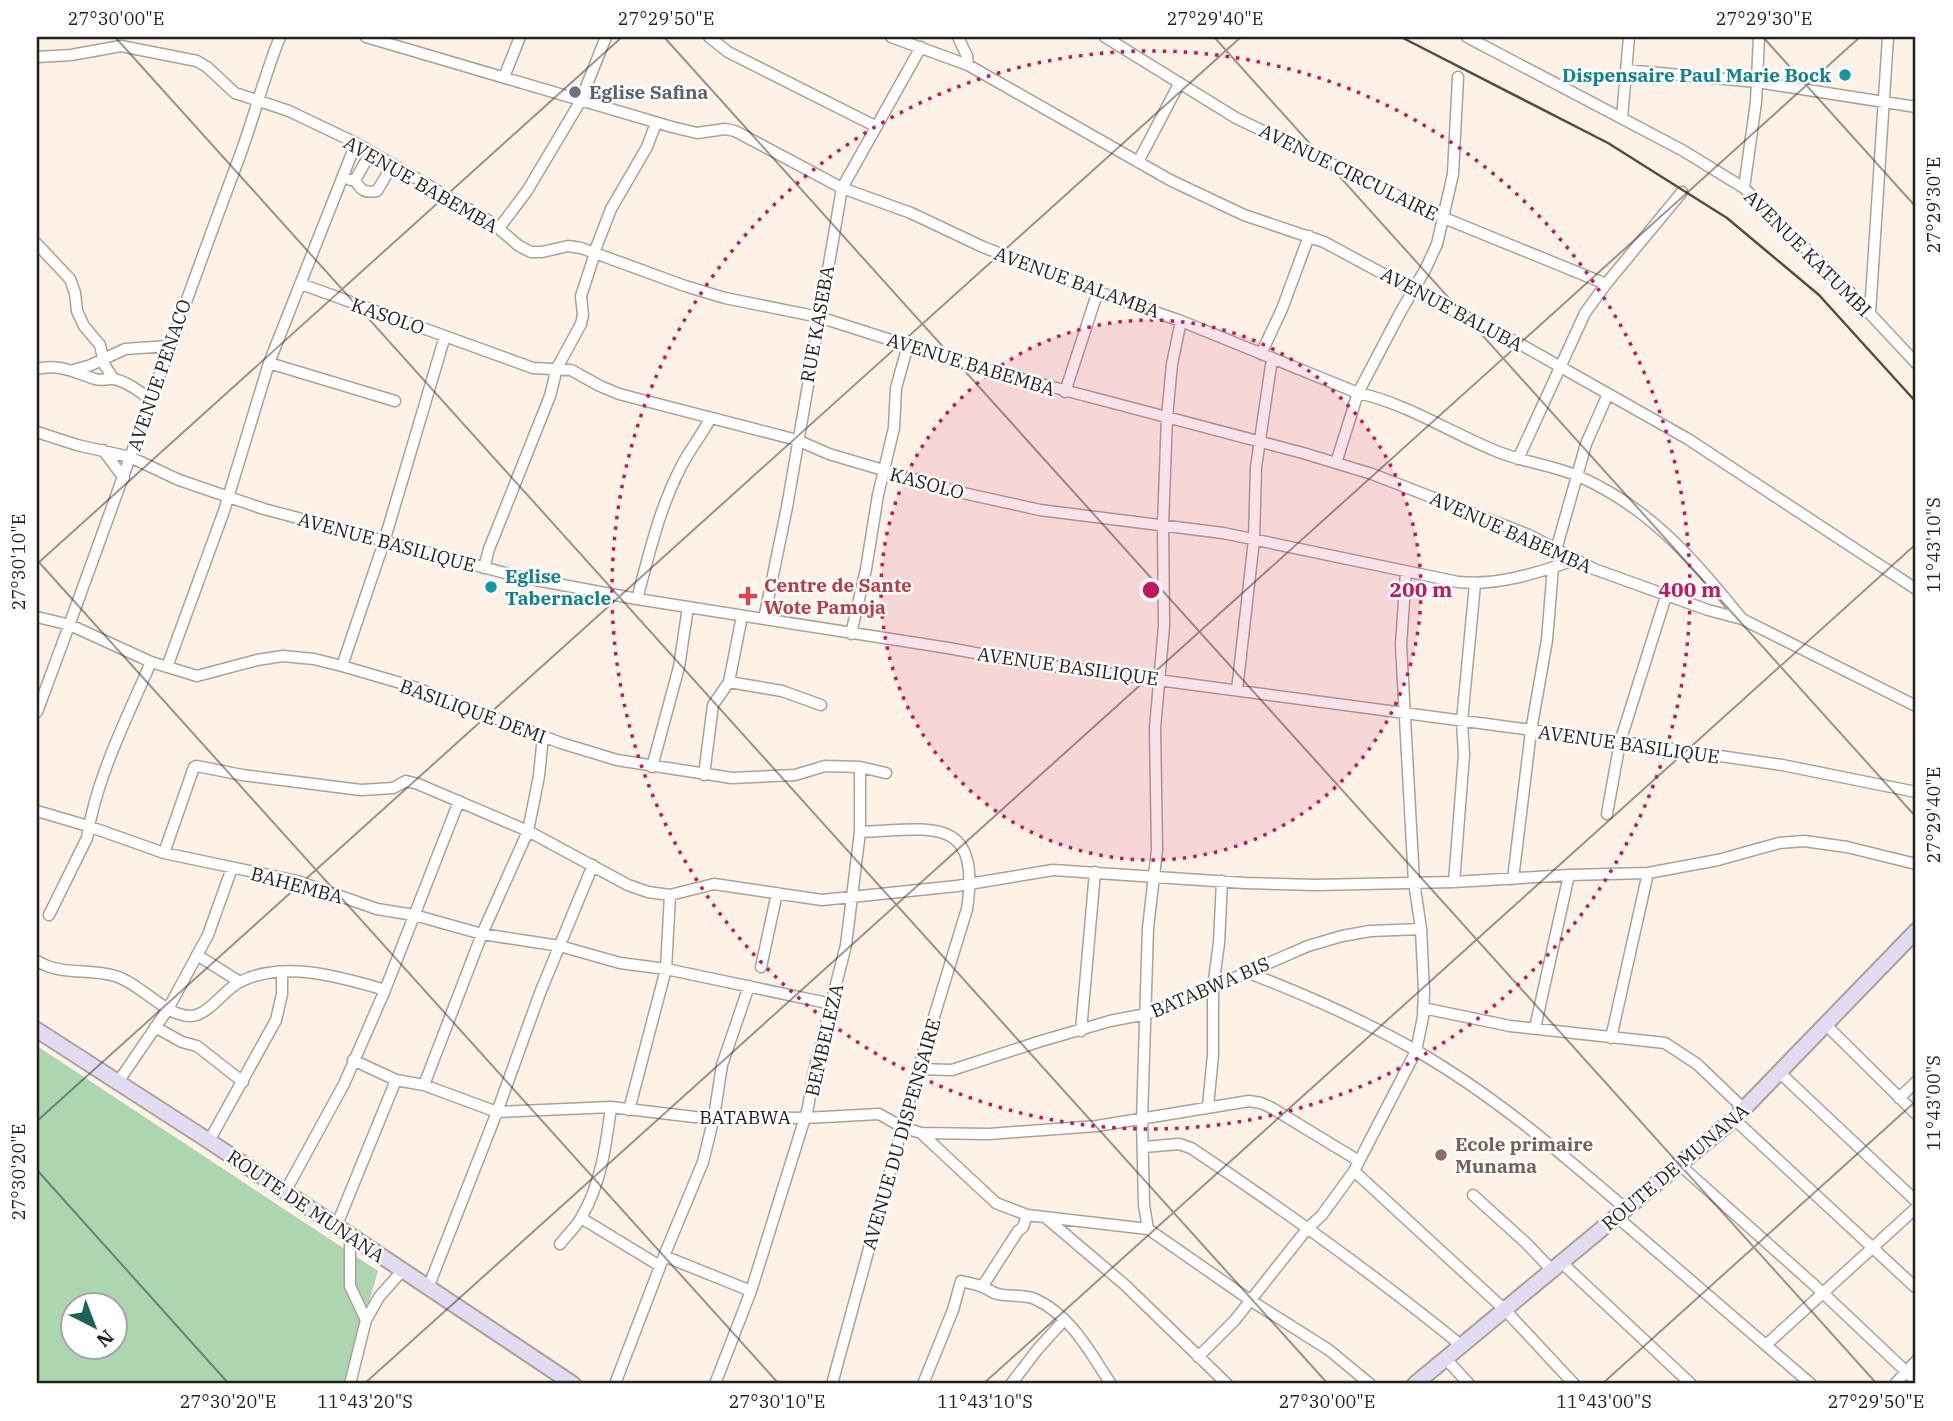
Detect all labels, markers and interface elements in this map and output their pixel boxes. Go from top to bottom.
text: 27°30'00"E [68,7,164,30]
text: 27°29'50"E [618,7,714,30]
text: 27°29'40"E [1167,7,1263,30]
text: 27°29'30"E [1716,7,1812,30]
place label: Dispensaire Paul Marie Bock [1562,63,1831,87]
marker: Dispensaire Paul Marie Bock [1837,67,1853,83]
place label: Eglise Safina [589,80,709,104]
marker: Eglise Safina [567,84,583,100]
street label: AVENUE CIRCULAIRE [1256,118,1442,226]
street label: AVENUE BABEMBA [339,130,503,238]
text: 27°29'30"E [1922,157,1945,253]
street label: AVENUE KATUMBI [1739,184,1877,322]
street label: AVENUE BALAMBA [991,241,1163,323]
street label: AVENUE BALUBA [1377,261,1527,357]
street label: RUE KASEBA [795,264,839,384]
street label: KASOLO [348,292,428,340]
street label: AVENUE PENACO [122,296,196,454]
street label: AVENUE BABEMBA [884,327,1058,401]
street label: KASOLO [887,462,967,504]
street label: AVENUE BABEMBA [1426,486,1596,578]
text: 11°43'10"S [1922,497,1945,593]
street label: AVENUE BASILIQUE [296,507,478,577]
text: 27°30'10"E [7,514,30,610]
place label: Eglise Tabernacle [505,564,611,610]
place label: Centre de Sante Wote Pamoja [764,573,912,619]
text: 200 m [1389,575,1453,603]
text: 400 m [1658,575,1722,603]
centre of rings [1139,578,1163,602]
marker: Eglise Tabernacle [483,579,499,595]
marker: Centre de Sante Wote Pamoja [738,586,758,606]
street label: AVENUE BASILIQUE [976,641,1160,691]
street label: BASILIQUE DEMI [397,673,549,749]
street label: AVENUE BASILIQUE [1537,719,1721,769]
text: 27°29'40"E [1922,767,1945,863]
street label: BAHEMBA [248,861,346,909]
street label: BATABWA BIS [1147,951,1273,1023]
street label: BEMBELEZA [799,981,849,1099]
street label: AVENUE DU DISPENSAIRE [856,1016,946,1252]
text: 11°43'00"S [1922,1055,1945,1151]
street label: ROUTE DE MUNANA [1596,1098,1754,1236]
street label: BATABWA [699,1105,791,1129]
text: 27°30'20"E [7,1124,30,1220]
place label: Ecole primaire Munama [1455,1132,1594,1178]
street label: ROUTE DE MUNANA [223,1144,389,1268]
marker: Ecole primaire Munama [1433,1147,1449,1163]
north arrow [60,1292,130,1362]
text: N [92,1325,119,1353]
text: 27°30'20"E [180,1390,276,1413]
text: 11°43'20"S [317,1390,413,1413]
text: 27°30'10"E [729,1390,825,1413]
text: 11°43'10"S [937,1390,1033,1413]
text: 27°30'00"E [1279,1390,1375,1413]
text: 11°43'00"S [1556,1390,1652,1413]
text: 27°29'50"E [1828,1390,1924,1413]

